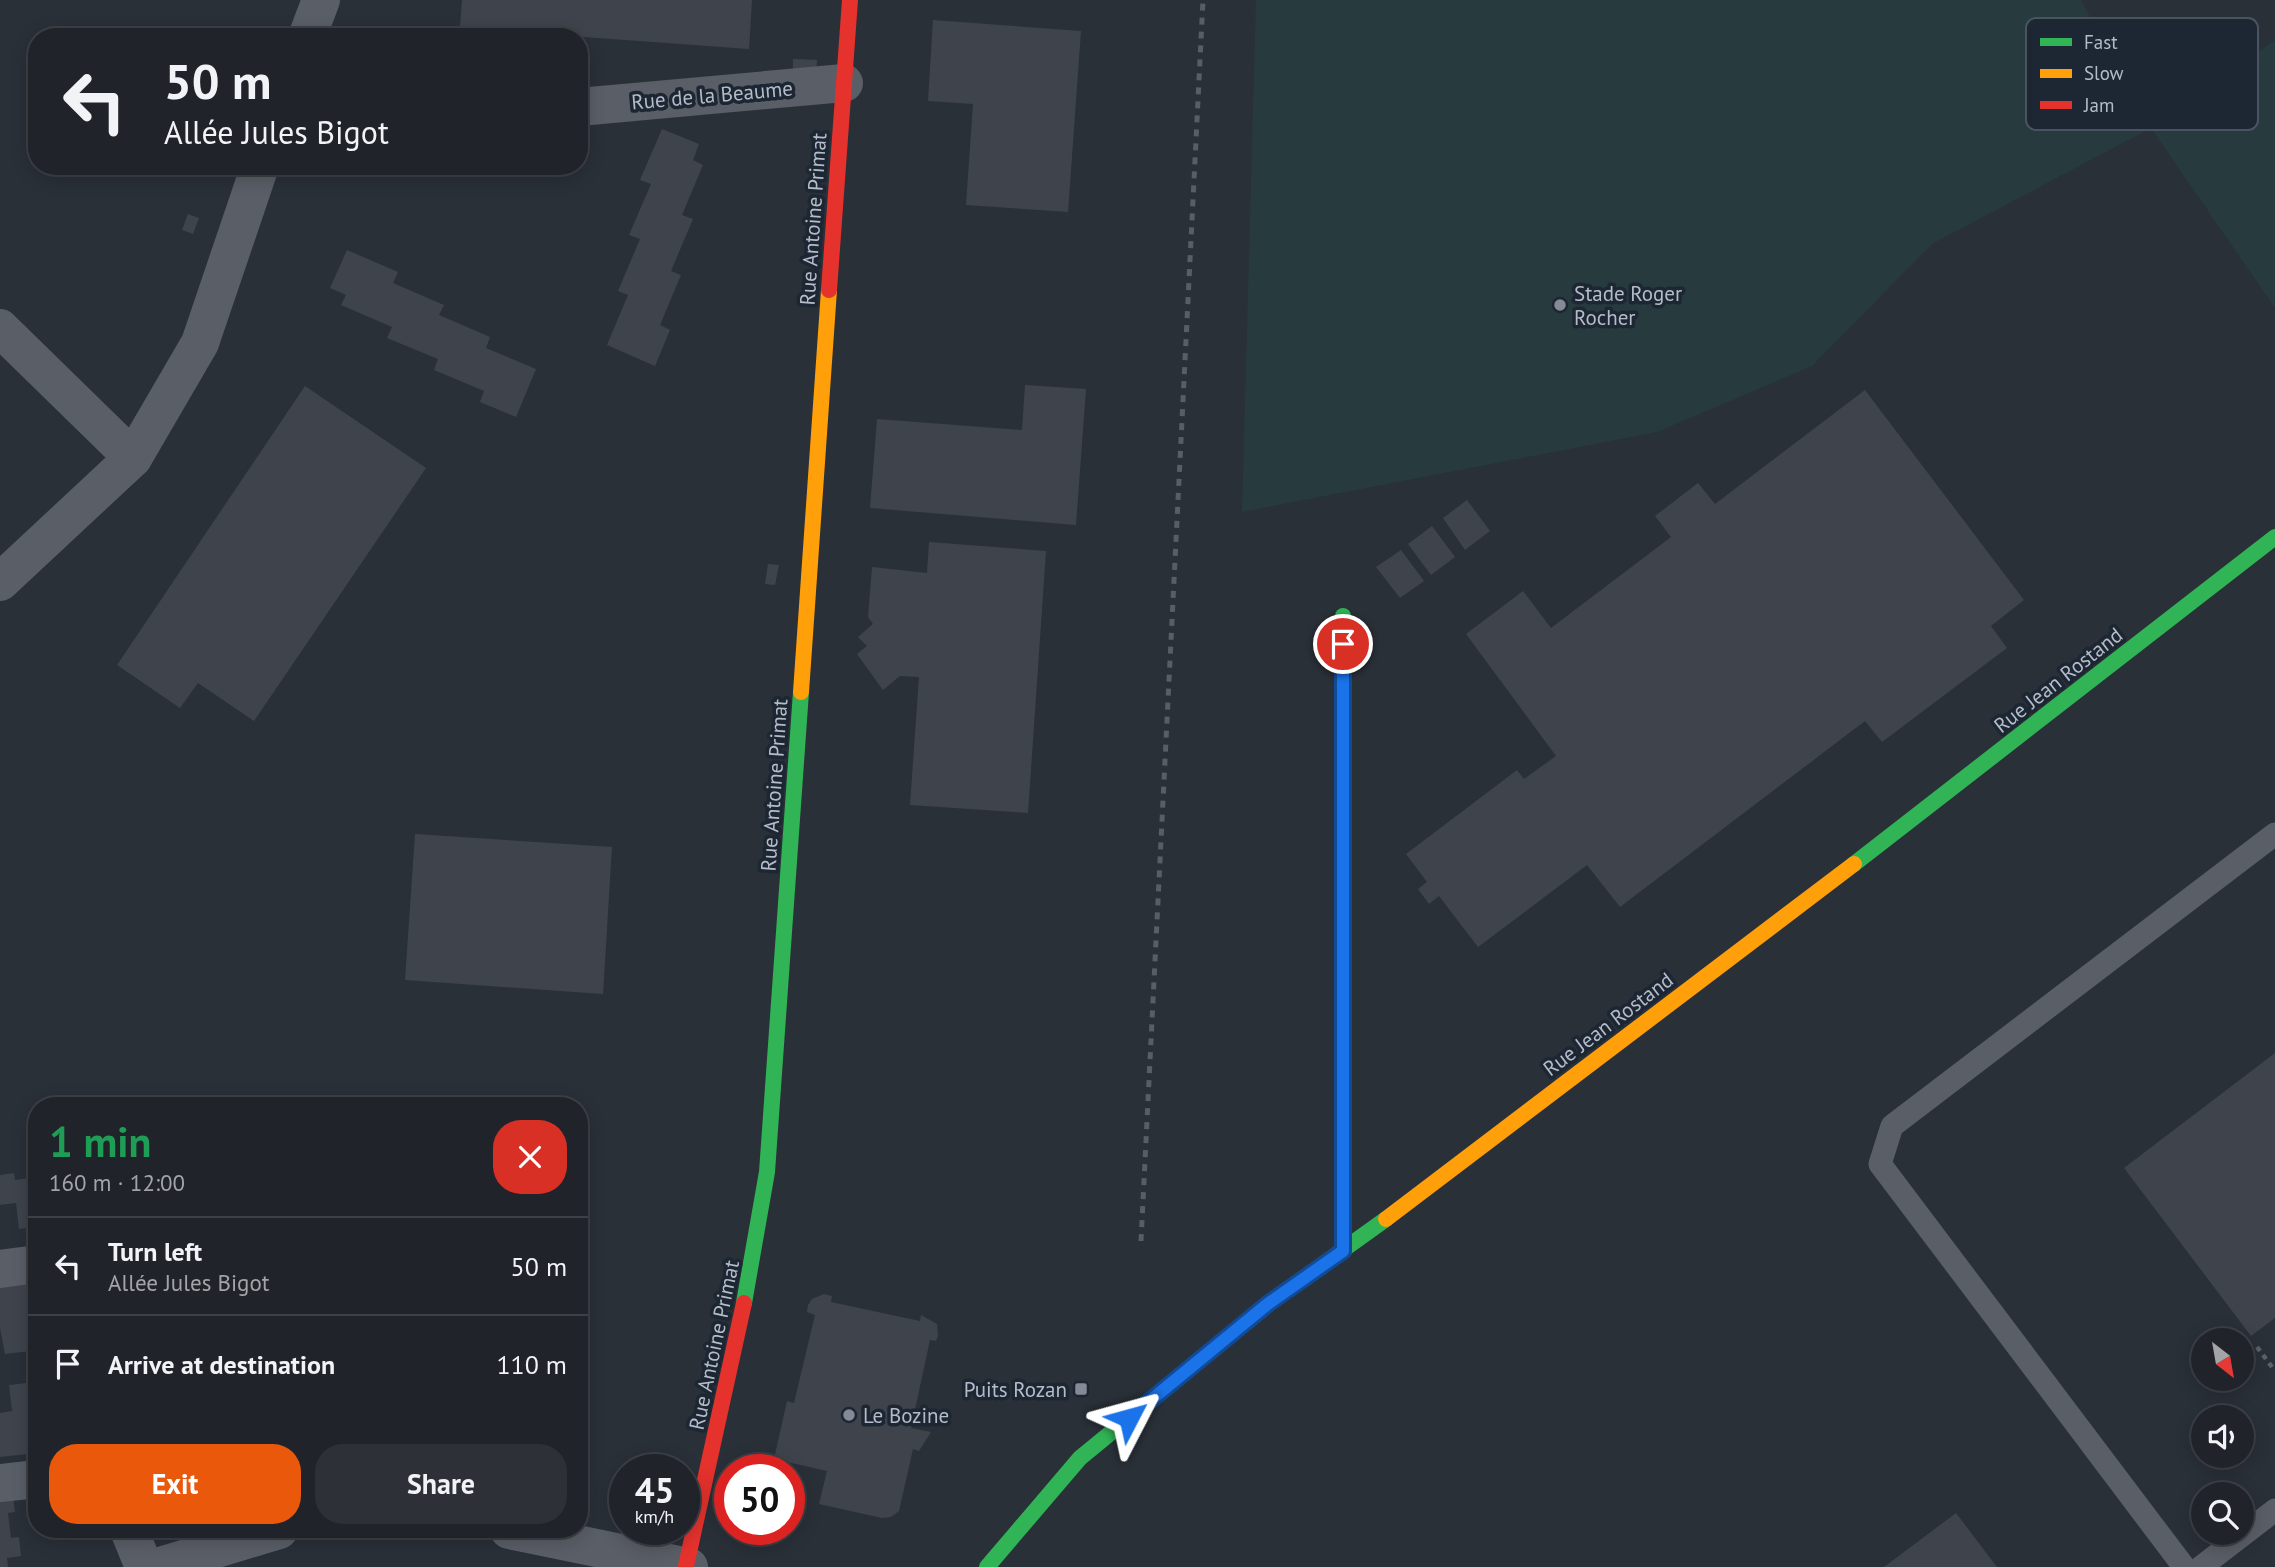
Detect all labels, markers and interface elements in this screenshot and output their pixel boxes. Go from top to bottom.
legend [2026,18,2258,130]
text: Fast [2084,30,2118,54]
text: 50 m [164,49,271,113]
icon: left [49,56,140,147]
text: Slow [2084,61,2124,85]
street label: Rue de la Beaume [630,74,794,116]
text: Jam [2083,93,2114,117]
text: Allée Jules Bigot [164,111,389,153]
street label: Rue Antoine Primat [794,132,832,306]
place label: Stade Roger Rocher [1574,280,1682,331]
marker: Stade Roger Rocher [1552,297,1568,313]
pin [1313,614,1373,674]
street label: Rue Jean Rostand [1988,621,2128,739]
icon: arrive [1324,625,1362,663]
street label: Rue Antoine Primat [755,698,793,872]
street label: Rue Jean Rostand [1538,966,1678,1082]
text: 1 min [49,1114,151,1169]
button: close [493,1120,567,1194]
text: 160 m · 12:00 [49,1168,185,1197]
text: Turn left [108,1235,202,1268]
icon: left [49,1247,87,1285]
text: 50 m [511,1250,567,1283]
street label: Rue Antoine Primat [683,1258,745,1432]
text: Allée Jules Bigot [108,1268,270,1297]
north arrow [2191,1328,2254,1391]
map controls [2191,1328,2254,1545]
icon: arrive [49,1345,87,1383]
text: Arrive at destination [108,1348,335,1381]
text: 110 m [496,1348,567,1381]
place label: Puits Rozan [964,1376,1067,1403]
marker: Puits Rozan [1073,1381,1089,1397]
position arrow [1092,1381,1166,1455]
place label: Le Bozine [863,1402,949,1429]
button: sound [2191,1405,2254,1468]
marker: Le Bozine [841,1407,857,1423]
button: Exit [49,1444,301,1524]
button: Share [315,1444,567,1524]
speed limit sign: 50 [714,1454,805,1545]
text: 45 [635,1467,674,1513]
button: search [2191,1482,2254,1545]
text: km/h [635,1505,674,1528]

